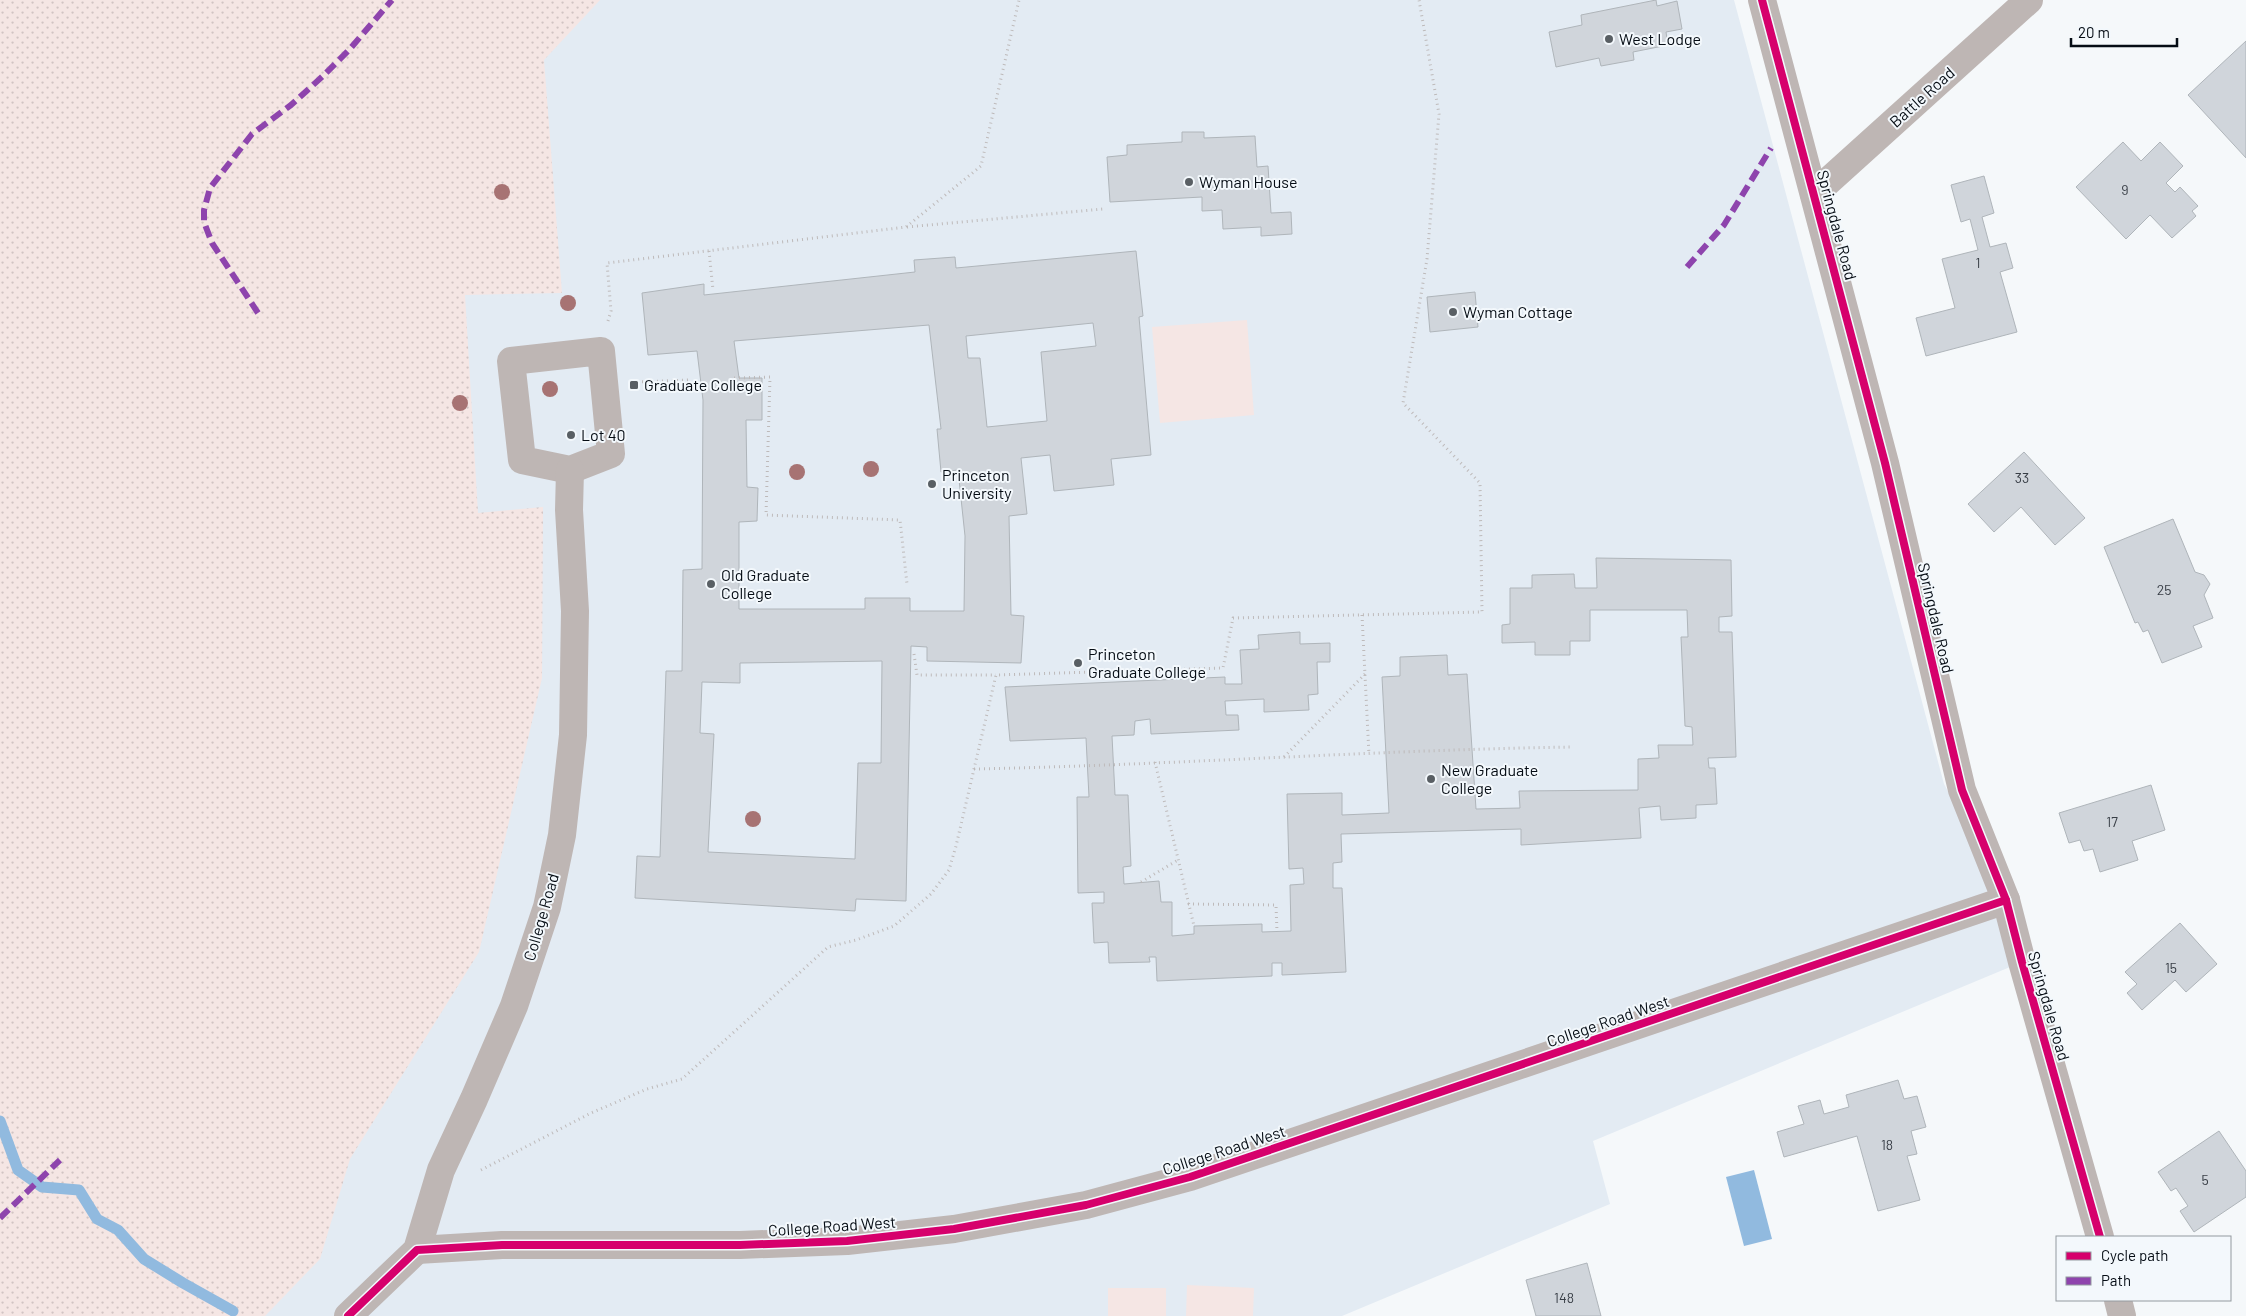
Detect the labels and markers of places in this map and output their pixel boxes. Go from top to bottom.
place label: West Lodge [1619,29,1701,48]
marker: West Lodge [1603,33,1615,45]
place label: Wyman House [1199,172,1298,191]
marker: Wyman House [1183,176,1195,188]
place label: Wyman Cottage [1463,302,1573,321]
marker: Wyman Cottage [1447,306,1459,318]
place label: Graduate College [644,375,762,394]
marker: Graduate College [628,379,640,391]
place label: Lot 40 [581,425,626,444]
marker: Lot 40 [565,429,577,441]
place label: Princeton University [942,465,1012,502]
marker: Princeton University [926,478,938,490]
place label: Old Graduate College [721,565,810,602]
marker: Old Graduate College [705,578,717,590]
place label: Princeton Graduate College [1088,644,1206,681]
marker: Princeton Graduate College [1072,657,1084,669]
place label: New Graduate College [1441,760,1538,797]
marker: New Graduate College [1425,773,1437,785]

